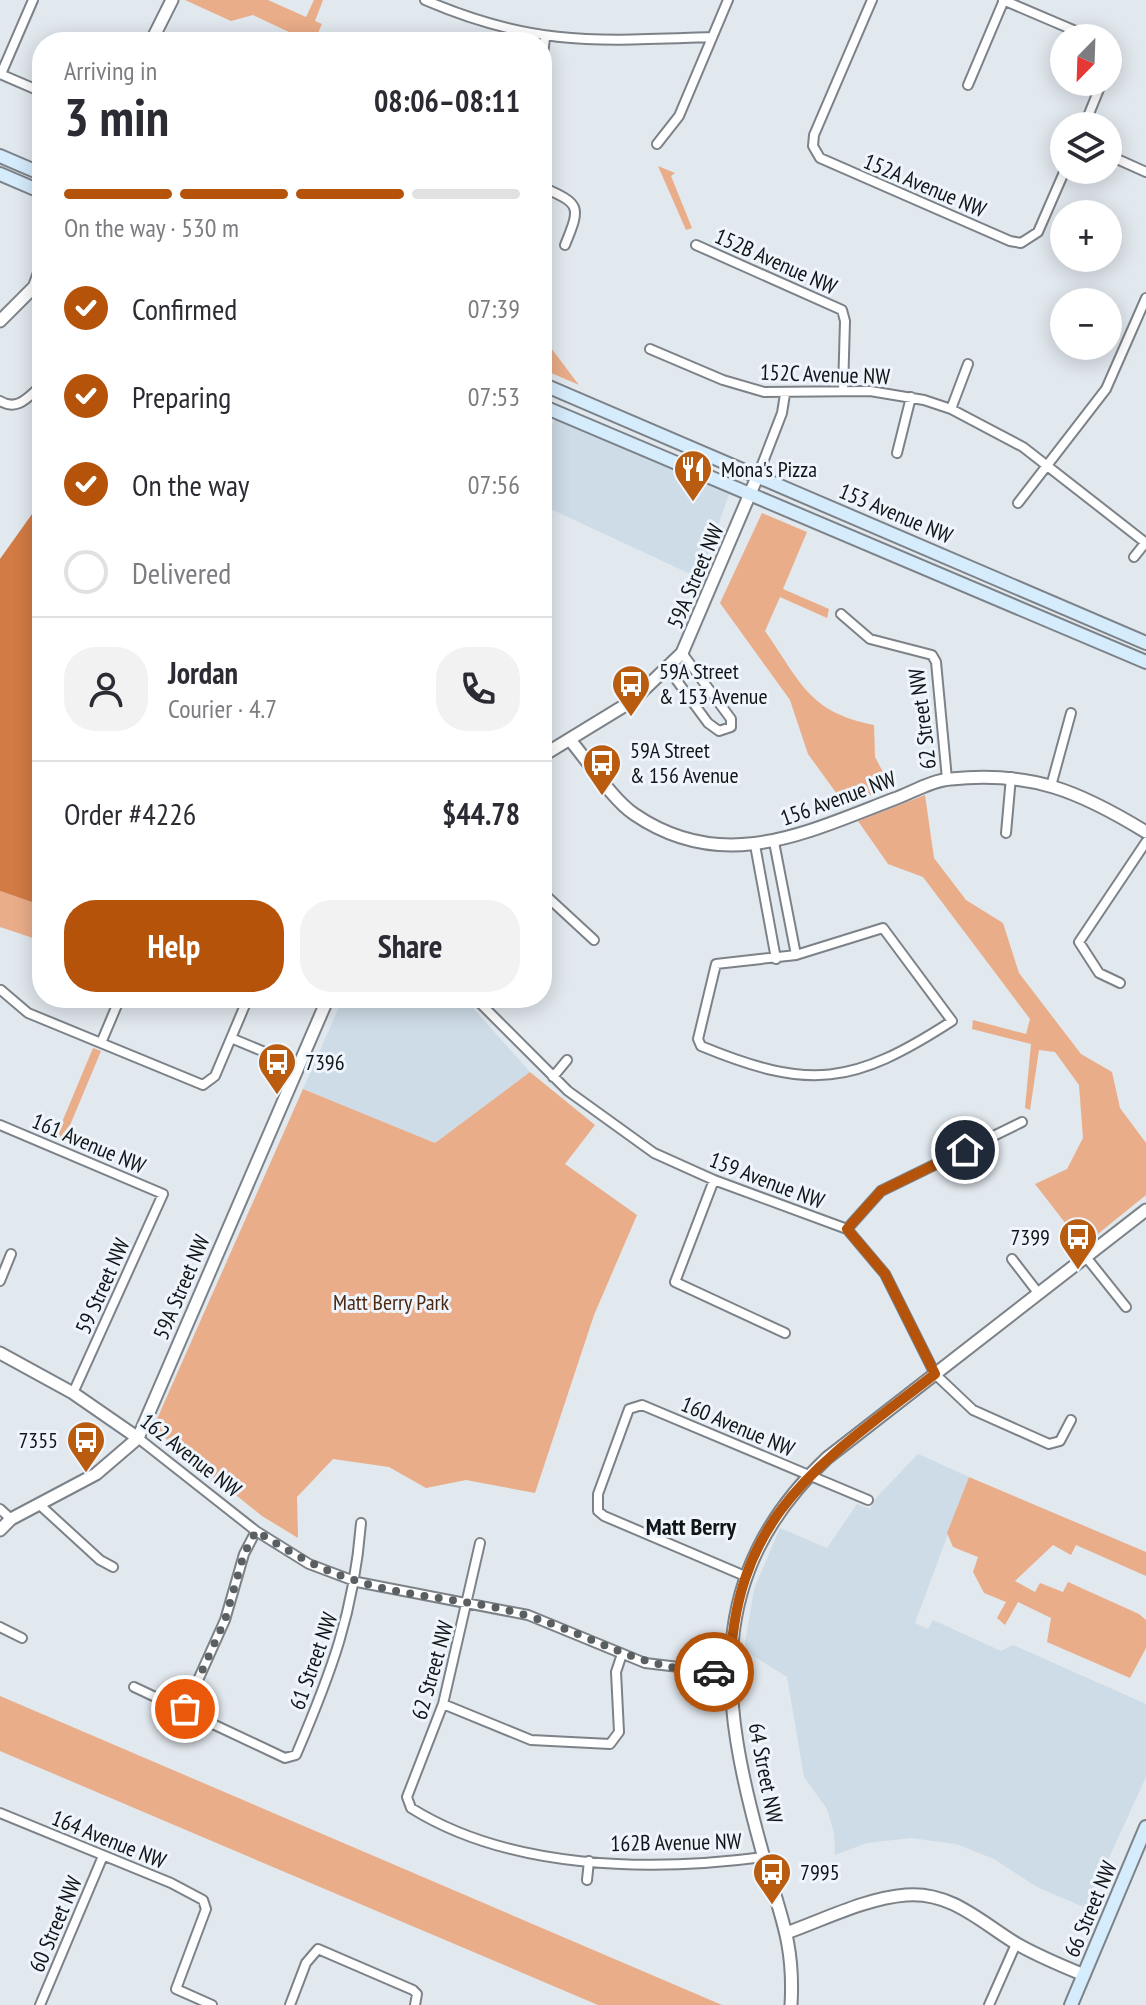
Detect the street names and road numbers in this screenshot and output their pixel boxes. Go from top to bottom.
street label: 152A Avenue NW [860,147,991,223]
street label: 152B Avenue NW [710,222,842,301]
street label: 152C Avenue NW [760,358,891,390]
street label: 153 Avenue NW [835,477,957,550]
street label: 59A Street NW [660,519,730,633]
street label: 62 Street NW [902,667,942,771]
street label: 156 Avenue NW [776,764,900,832]
street label: 161 Avenue NW [28,1107,150,1180]
street label: 159 Avenue NW [706,1145,829,1215]
street label: 59A Street NW [146,1230,216,1344]
street label: 59 Street NW [69,1234,135,1338]
street label: 160 Avenue NW [677,1390,799,1463]
street label: 162 Avenue NW [135,1407,247,1503]
street label: 61 Street NW [283,1608,344,1713]
street label: 62 Street NW [405,1617,459,1723]
street label: 64 Street NW [743,1721,789,1826]
street label: 164 Avenue NW [48,1803,170,1875]
street label: 162B Avenue NW [610,1827,742,1857]
street label: 66 Street NW [1057,1857,1123,1961]
street label: 60 Street NW [22,1872,88,1976]

